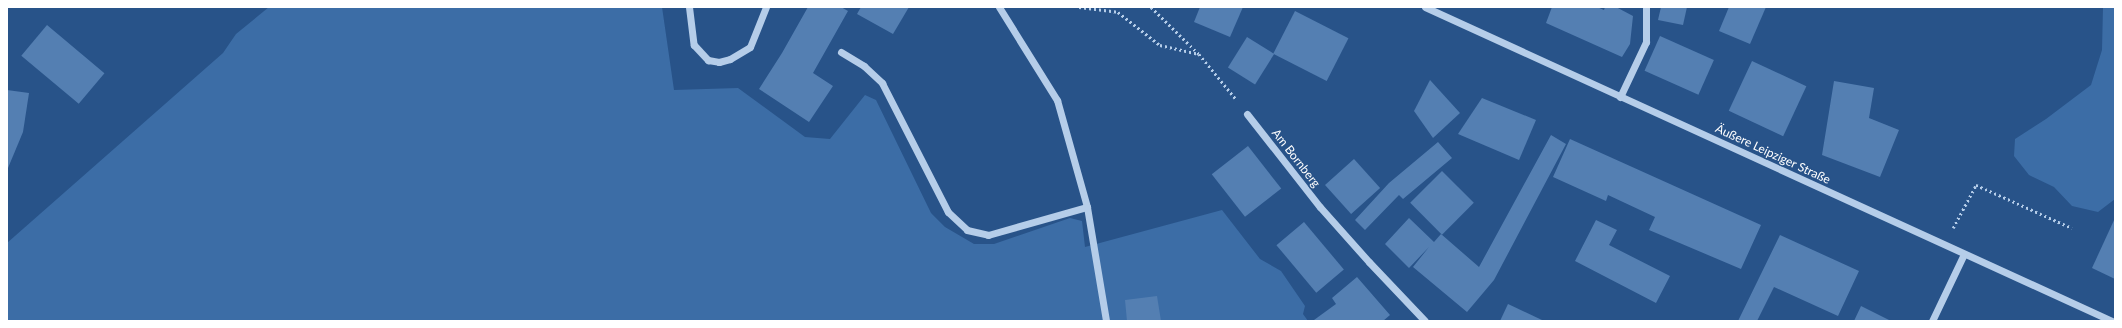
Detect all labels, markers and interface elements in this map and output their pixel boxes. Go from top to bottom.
street label: Äußere Leipziger Straße [1713,121,1833,187]
street label: Am Bornberg [1269,126,1323,190]

